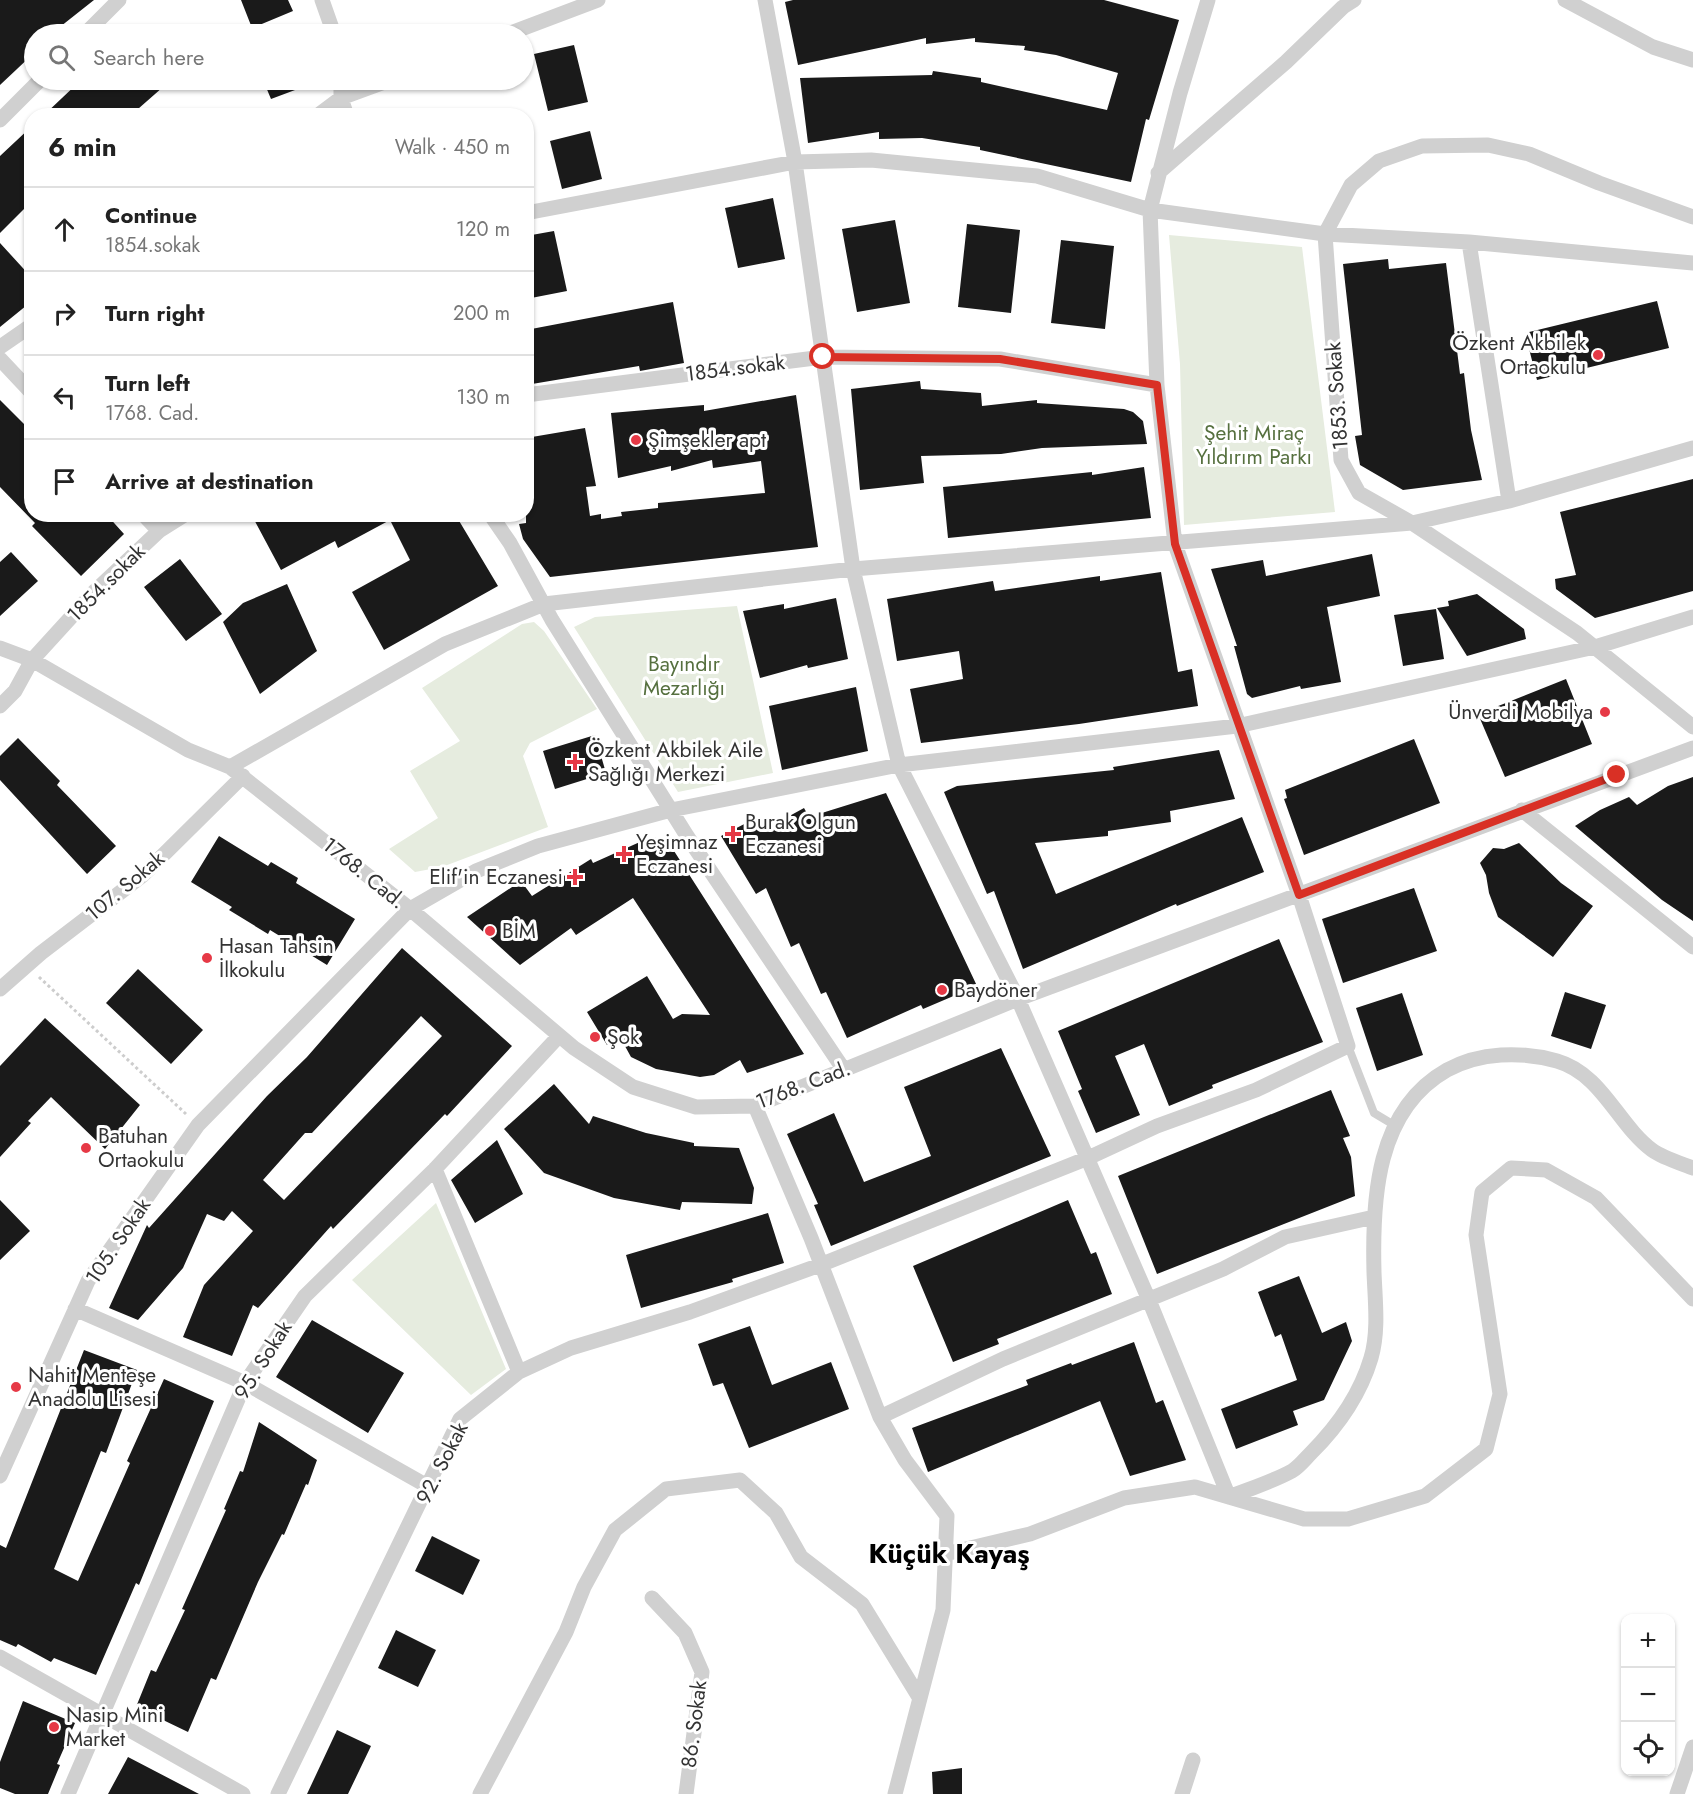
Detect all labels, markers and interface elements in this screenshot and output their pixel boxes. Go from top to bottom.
search box [24,24,534,90]
icon: search [45,41,78,74]
text: Search here [93,41,204,73]
text: 6 min [48,128,117,166]
text: Walk · 450 m [395,133,510,162]
text: Continue [105,199,197,231]
icon: ahead [48,213,81,246]
text: 120 m [456,215,510,244]
text: 1854.sokak [105,231,200,260]
icon: right [48,297,81,330]
text: Turn right [105,297,205,329]
text: 200 m [453,299,510,328]
place label: Özkent Akbilek Ortaokulu [1452,328,1587,382]
street label: 1853. Sokak [1318,340,1356,451]
route start [809,343,835,369]
street label: 1854.sokak [684,347,787,389]
marker: Özkent Akbilek Ortaokulu [1591,348,1605,362]
text: Turn left [105,367,190,399]
icon: left [48,381,81,414]
text: 130 m [456,383,510,412]
text: 1768. Cad. [105,399,199,428]
park label: Şehit Miraç Yıldırım Parkı [1196,418,1312,472]
place label: Şimşekler apt [648,425,766,455]
marker: Şimşekler apt [629,433,643,447]
icon: arrive [48,465,81,498]
text: Arrive at destination [105,465,314,497]
street label: 1854.sokak [60,537,152,629]
park label: Bayındır Mezarlığı [643,649,725,703]
place label: Ünverdi Mobilya [1448,697,1593,727]
marker: Ünverdi Mobilya [1598,705,1612,719]
place label: Özkent Akbilek Aile Sağlığı Merkezi [588,735,763,789]
marker: Özkent Akbilek Aile Sağlığı Merkezi [566,753,584,771]
route end [1603,761,1629,787]
place label: Burak Olgun Eczanesi [745,807,856,861]
place label: Yeşimnaz Eczanesi [636,827,718,881]
marker: Burak Olgun Eczanesi [726,827,740,841]
street label: 1768. Cad. [316,830,412,916]
street label: 107. Sokak [79,843,172,928]
marker: Yeşimnaz Eczanesi [617,847,631,861]
place label: Elif'in Eczanesi [429,862,563,892]
marker: Elif'in Eczanesi [568,870,582,884]
place label: BİM [502,916,536,946]
marker: BİM [483,924,497,938]
place label: Hasan Tahsin İlkokulu [219,931,334,985]
marker: Hasan Tahsin İlkokulu [200,951,214,965]
place label: Baydöner [954,975,1038,1005]
marker: Baydöner [935,983,949,997]
place label: Şok [607,1022,640,1052]
marker: Şok [588,1030,602,1044]
street label: 1768. Cad. [751,1053,855,1117]
place label: Batuhan Ortaokulu [98,1121,184,1175]
marker: Batuhan Ortaokulu [79,1141,93,1155]
street label: 105. Sokak [78,1191,158,1290]
street label: 95. Sokak [227,1314,299,1405]
place label: Nahit Menteşe Anadolu Lisesi [28,1360,157,1414]
marker: Nahit Menteşe Anadolu Lisesi [9,1380,23,1394]
street label: 92. Sokak [409,1416,476,1509]
district label: Küçük Kayaş [868,1534,1030,1573]
map controls [1621,1614,1675,1776]
button: + [1621,1614,1675,1668]
button: − [1621,1668,1675,1722]
street label: 86. Sokak [674,1678,714,1769]
place label: Nasip Mini Market [66,1700,164,1754]
marker: Nasip Mini Market [47,1720,61,1734]
button: locate [1621,1722,1675,1776]

